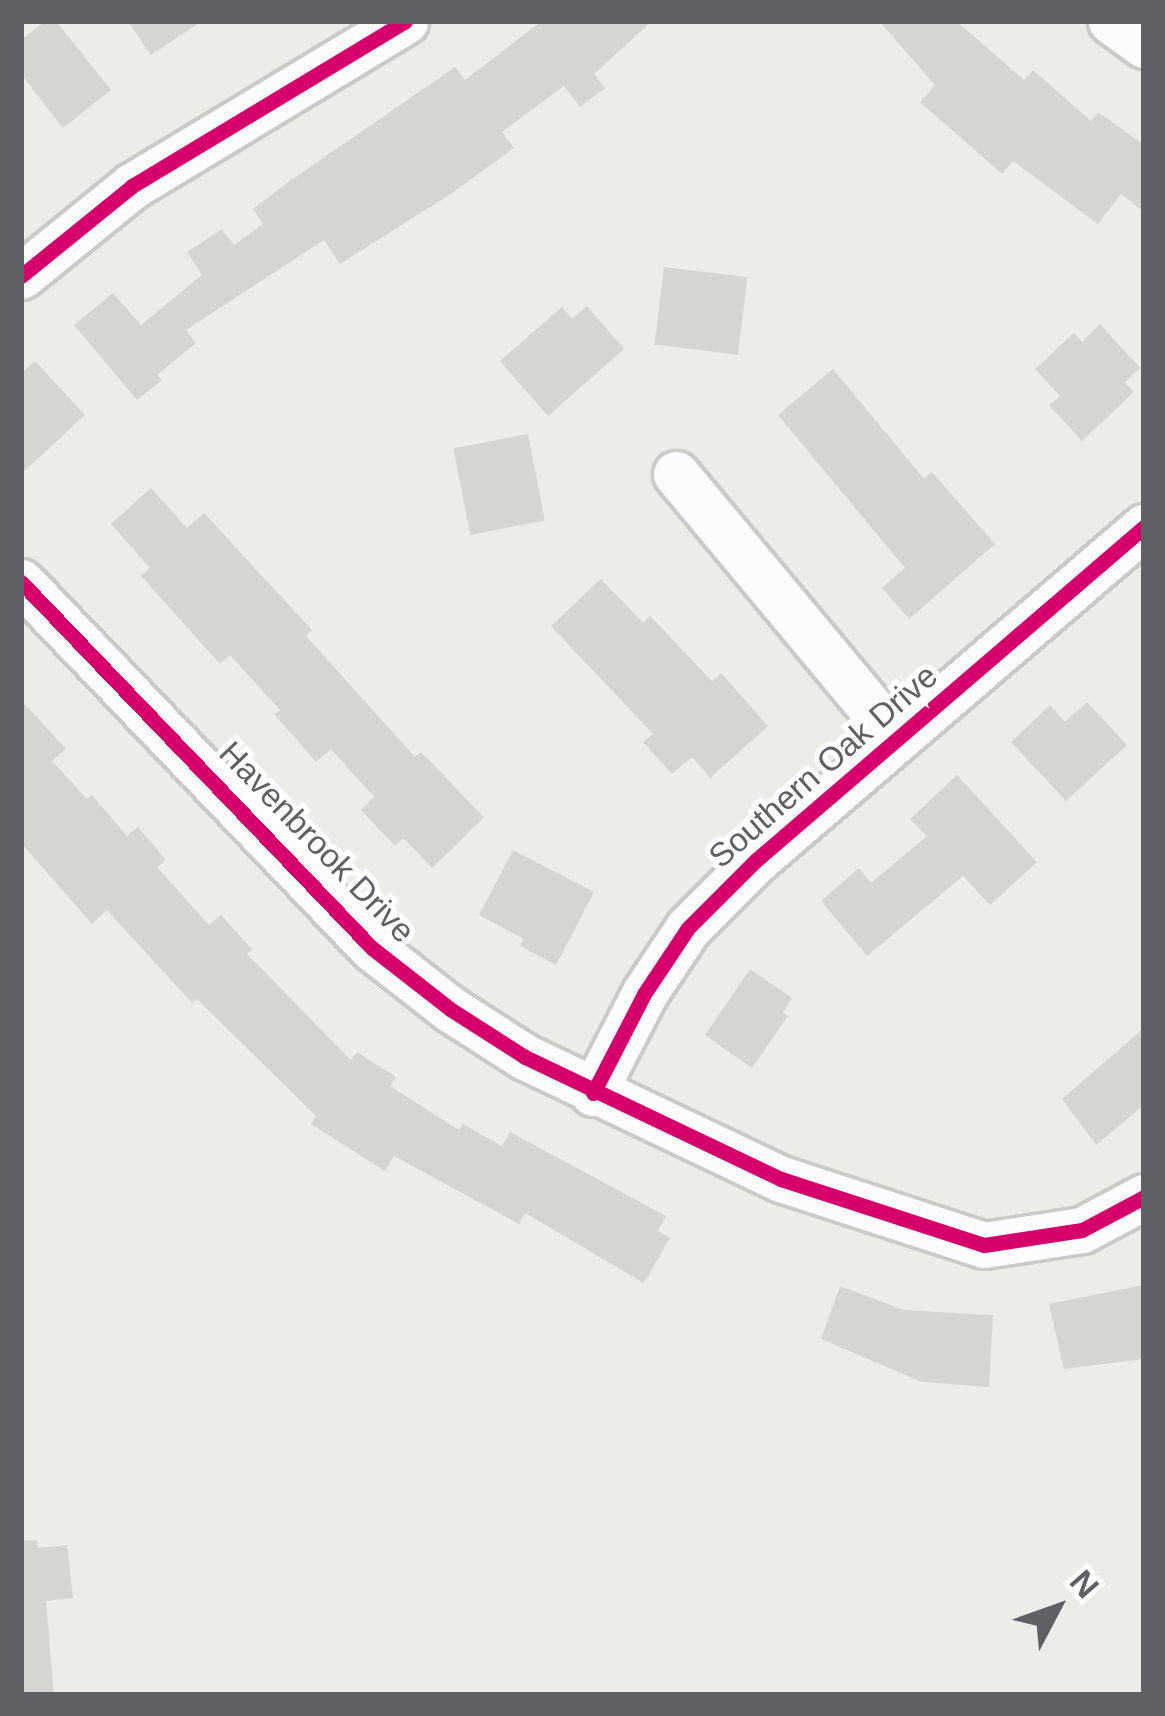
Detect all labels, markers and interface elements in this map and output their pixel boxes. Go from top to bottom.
street label: Southern Oak Drive [701,656,945,876]
street label: Havenbrook Drive [211,733,423,951]
north arrow [997,1548,1117,1668]
text: N [1063,1563,1106,1605]

